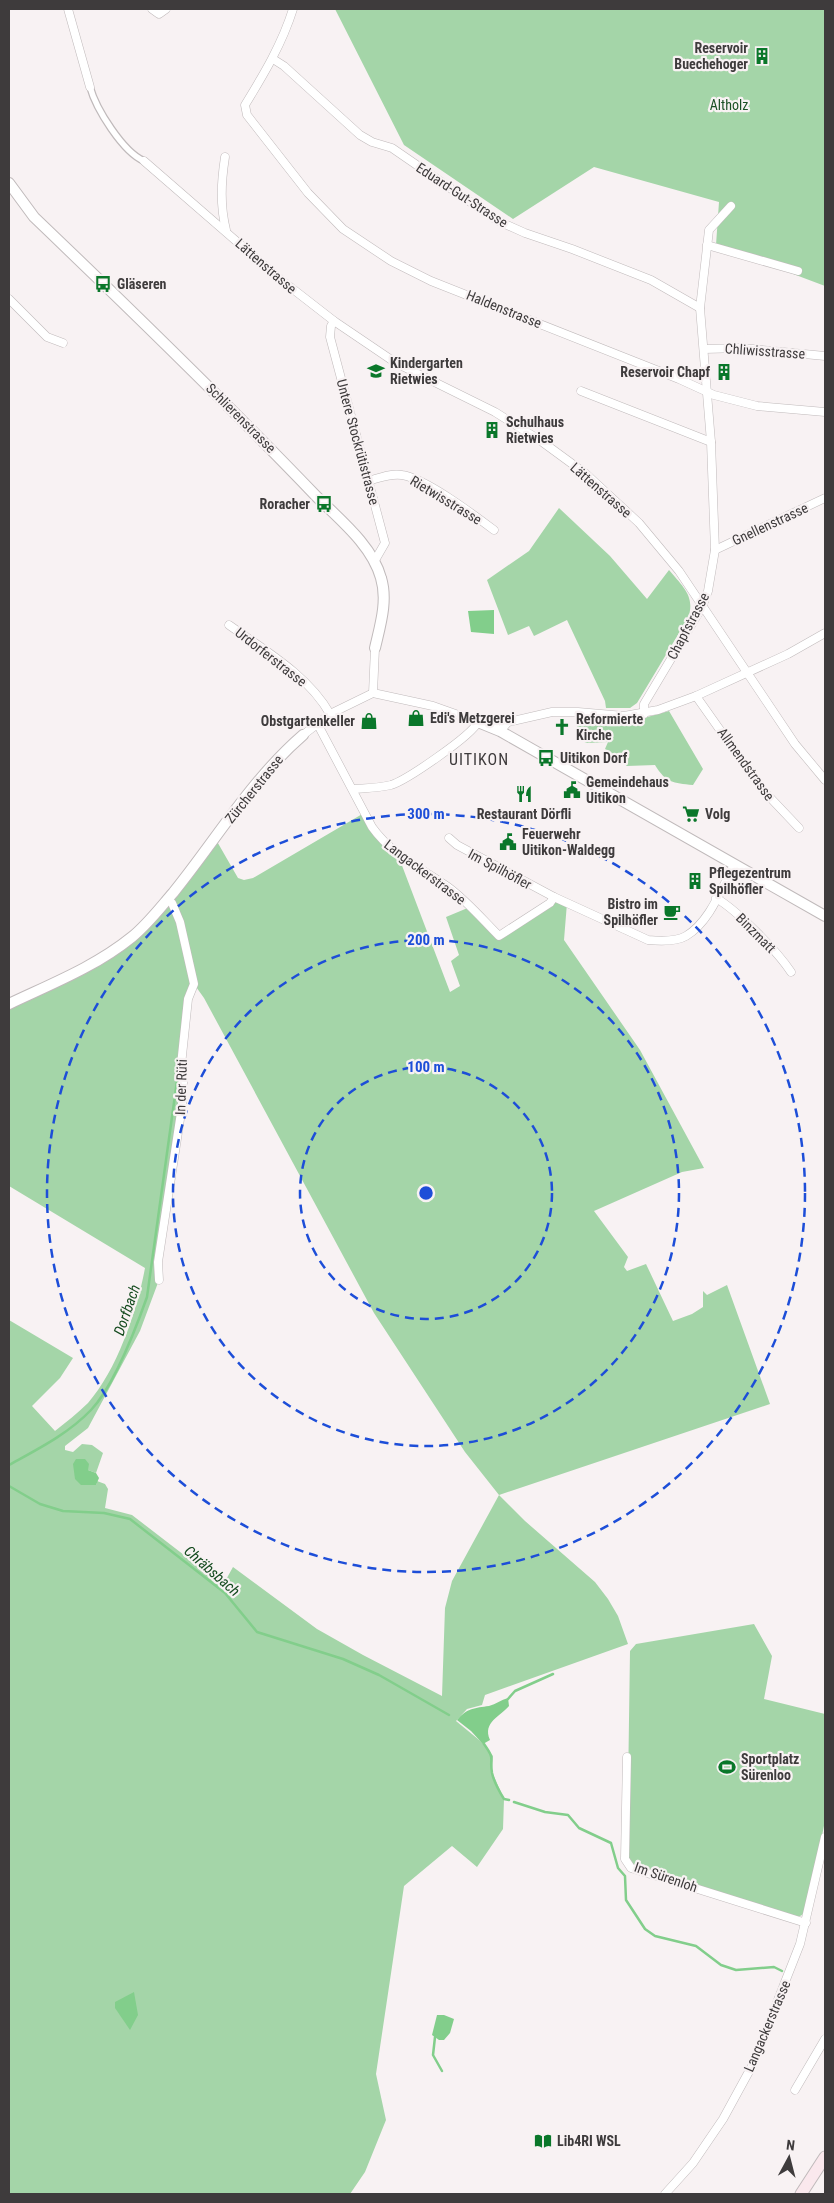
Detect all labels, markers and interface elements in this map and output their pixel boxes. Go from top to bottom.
place label: Reservoir Buechehoger [674,40,748,72]
building icon: Reservoir Buechehoger [752,46,772,66]
park label: Altholz [710,97,748,113]
street label: Eduard-Gut-Strasse [413,159,511,231]
street label: Lättenstrasse [232,235,300,297]
bus stop icon: Gläseren [93,274,113,294]
place label: Gläseren [117,276,167,292]
street label: Haldenstrasse [464,287,544,331]
street label: Chliwisstrasse [724,340,806,362]
place label: Kindergarten Rietwies [390,355,463,387]
school or university icon: Kindergarten Rietwies [366,361,386,381]
building icon: Reservoir Chapf [714,362,734,382]
place label: Reservoir Chapf [620,364,710,380]
street label: Untere Stockrütistrasse [334,377,383,507]
street label: Schlierenstrasse [203,380,279,456]
place label: Schulhaus Rietwies [506,414,564,446]
building icon: Schulhaus Rietwies [482,420,502,440]
street label: Lättenstrasse [567,459,635,521]
street label: Rietwisstrasse [407,472,485,528]
bus stop icon: Roracher [314,494,334,514]
place label: Roracher [260,496,310,512]
street label: Gnellenstrasse [729,499,811,549]
street label: Chapfstrasse [664,590,712,662]
street label: Urdorferstrasse [232,624,310,690]
shop icon: Edi's Metzgerei [406,708,426,728]
place label: Edi's Metzgerei [430,710,515,726]
shop icon: Obstgartenkeller [359,711,379,731]
place label: Reformierte Kirche [576,711,644,743]
place label: Obstgartenkeller [261,713,355,729]
church icon: Reformierte Kirche [552,717,572,737]
street label: Allmendstrasse [714,725,778,804]
bus stop icon: Uitikon Dorf [536,748,556,768]
district label: UITIKON [449,750,509,769]
place label: Uitikon Dorf [560,750,628,766]
street label: Zürcherstrasse [222,751,287,826]
place label: Gemeindehaus Uitikon [586,774,669,806]
public building icon: Gemeindehaus Uitikon [562,780,582,800]
restaurant icon: Restaurant Dörfli [514,784,534,804]
supermarket icon: Volg [681,804,701,824]
text: 300 m [407,805,445,823]
place label: Restaurant Dörfli [477,806,571,822]
place label: Volg [705,806,730,822]
place label: Feuerwehr Uitikon-Waldegg [522,826,615,858]
public building icon: Feuerwehr Uitikon-Waldegg [498,832,518,852]
street label: Langackerstrasse [381,836,469,908]
street label: Im Spilhöfler [466,846,534,892]
place label: Pflegezentrum Spilhöfler [709,865,791,897]
building icon: Pflegezentrum Spilhöfler [685,871,705,891]
place label: Bistro im Spilhöfler [604,896,658,928]
cafe icon: Bistro im Spilhöfler [662,902,682,922]
street label: Binzmatt [733,910,779,956]
text: 200 m [407,931,445,949]
text: 100 m [407,1058,445,1076]
street label: In der Rüti [172,1059,190,1115]
centre of rings [417,1184,435,1202]
water label: Dorfbach [110,1282,144,1338]
water label: Chräbsbach [180,1542,244,1600]
place label: Sportplatz Sürenloo [741,1751,799,1783]
sports icon: Sportplatz Sürenloo [717,1757,737,1777]
street label: Im Sürenloh [632,1859,700,1895]
street label: Langackerstrasse [741,1977,794,2074]
library icon: Lib4RI WSL [533,2131,553,2151]
place label: Lib4RI WSL [557,2133,621,2149]
north arrow [764,2133,814,2183]
text: N [785,2137,796,2154]

